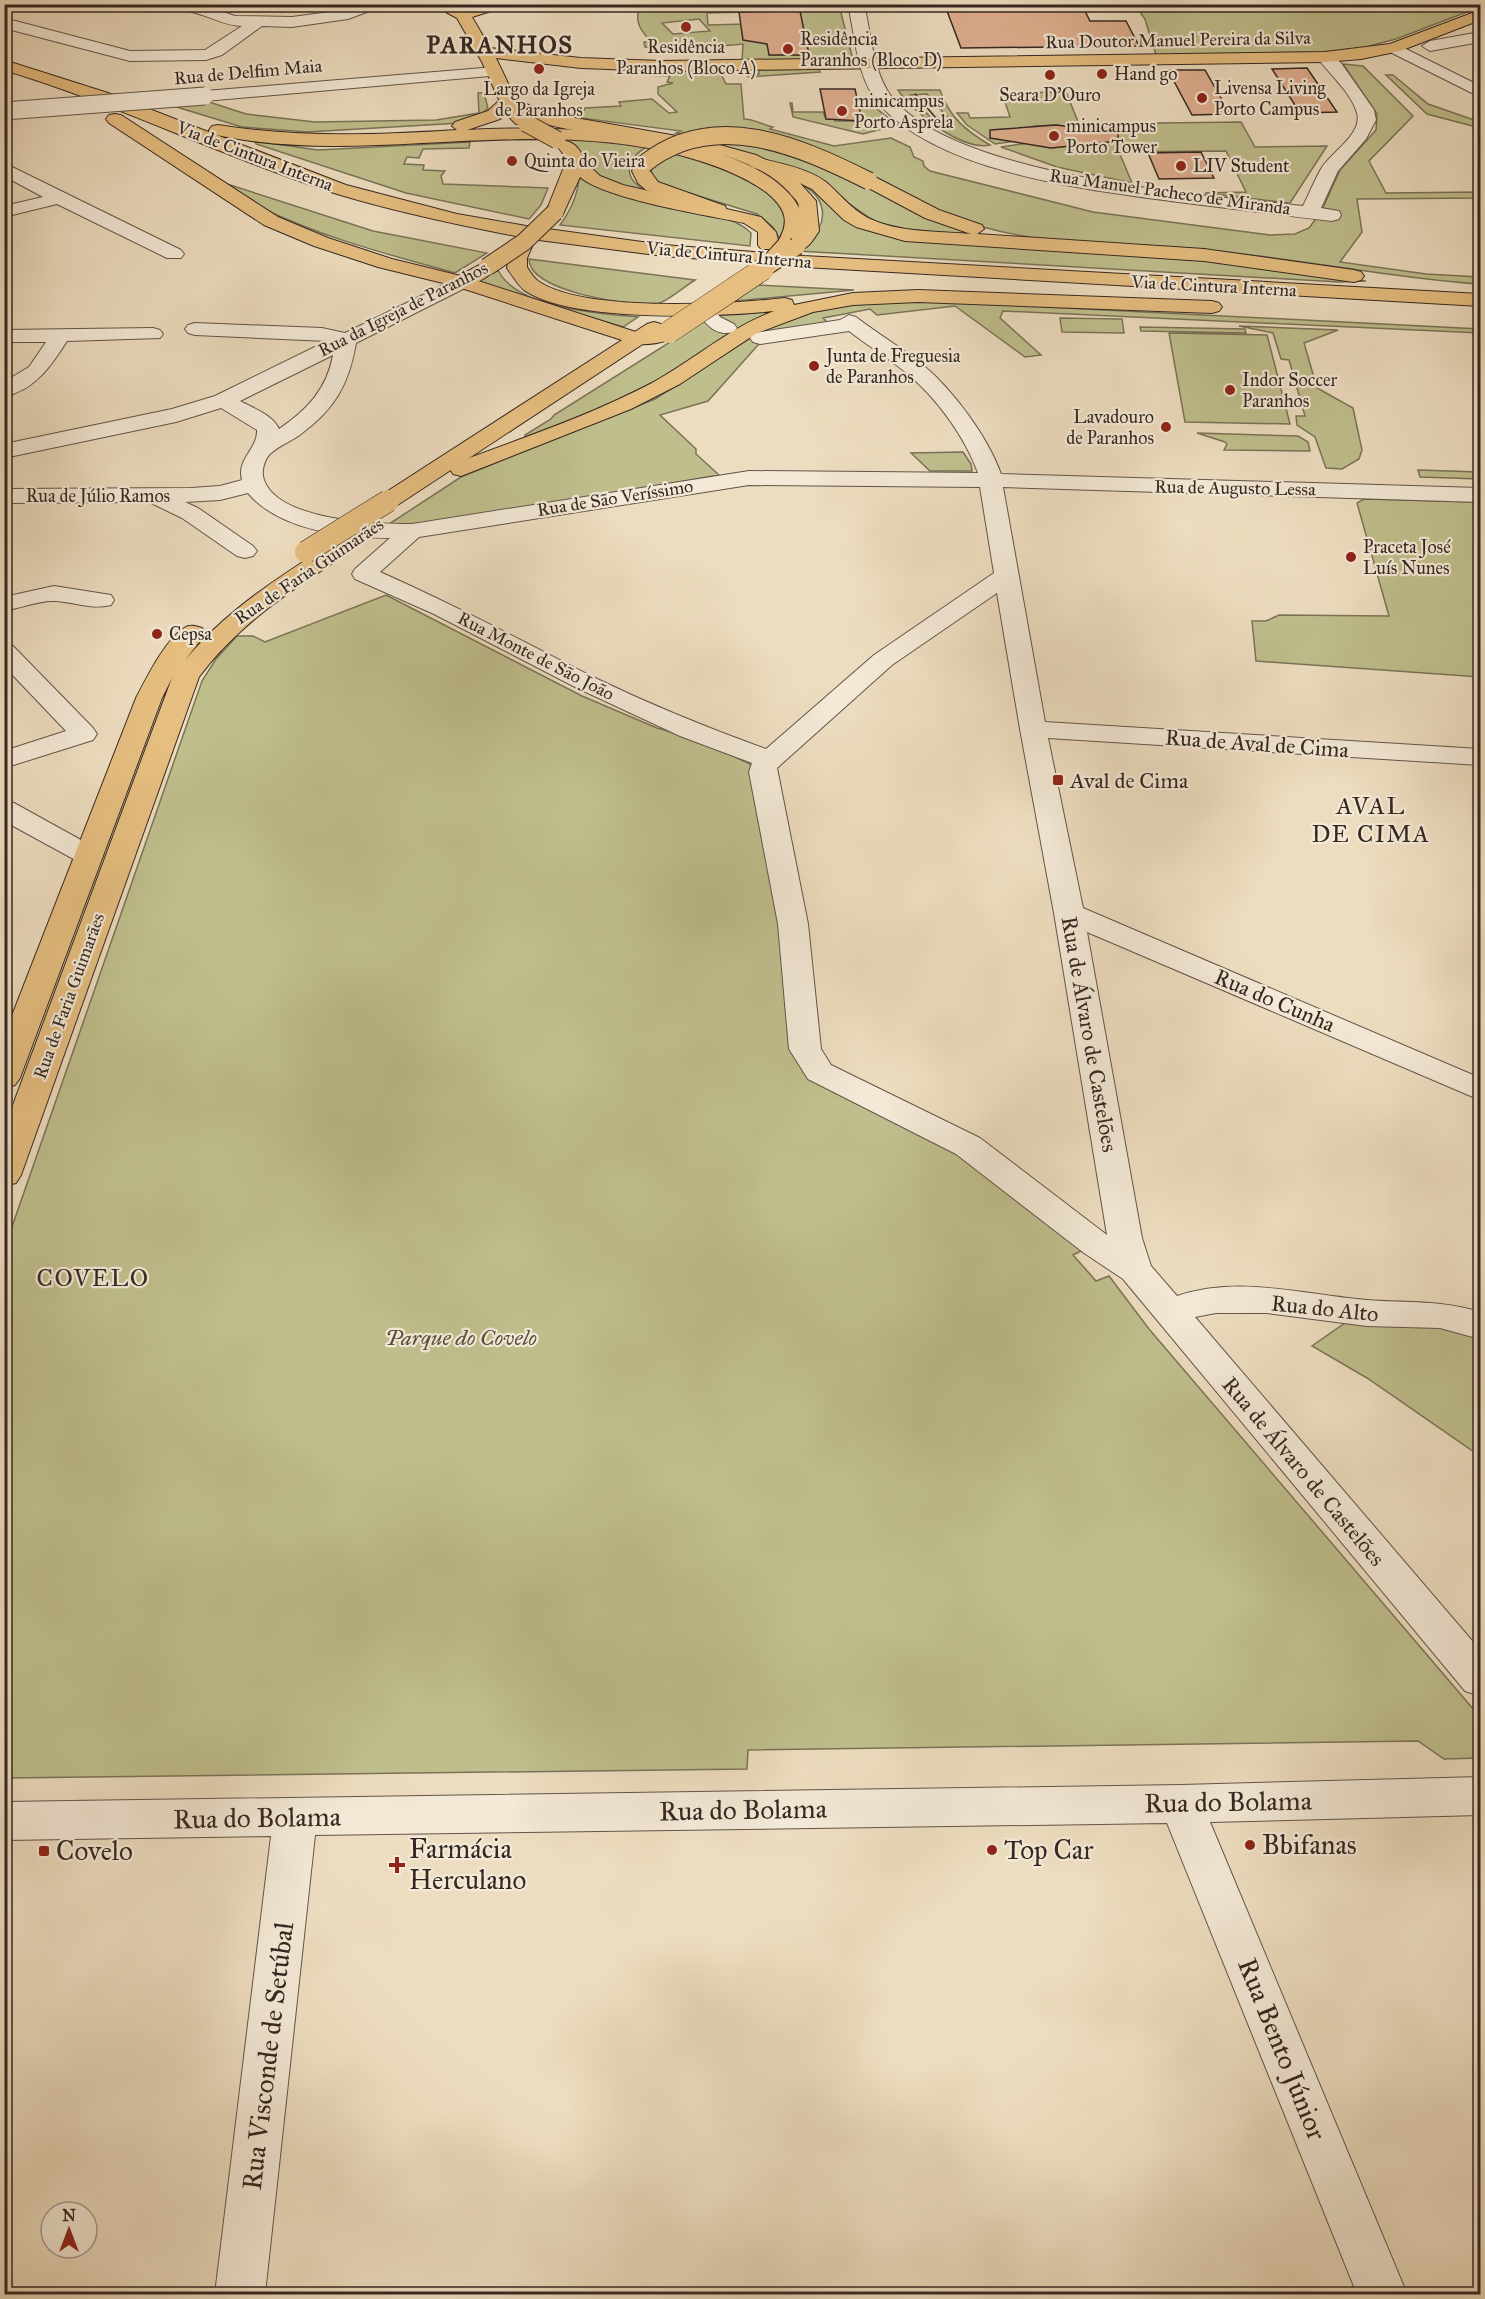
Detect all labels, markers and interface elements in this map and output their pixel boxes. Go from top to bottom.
marker: Residência Paranhos (Bloco A) [679,20,693,34]
street label: Rua Doutor Manuel Pereira da Silva [1045,27,1311,53]
place label: Residência Paranhos (Bloco D) [800,28,942,72]
district label: PARANHOS [426,30,574,60]
place label: Residência Paranhos (Bloco A) [616,36,756,80]
marker: Residência Paranhos (Bloco D) [781,42,795,56]
street label: Rua de Delfim Maia [173,55,323,89]
marker: Largo da Igreja de Paranhos [532,62,546,76]
place label: Hand go [1114,63,1177,86]
marker: Hand go [1095,67,1109,81]
marker: Seara D'Ouro [1043,68,1057,82]
place label: Livensa Living Porto Campus [1214,77,1326,120]
place label: Largo da Igreja de Paranhos [483,78,595,121]
place label: Seara D'Ouro [999,84,1101,106]
place label: minicampus Porto Asprela [854,90,954,133]
marker: Livensa Living Porto Campus [1195,91,1209,105]
marker: minicampus Porto Asprela [835,104,849,118]
place label: minicampus Porto Tower [1066,115,1157,158]
street label: Via de Cintura Interna [173,116,337,196]
marker: minicampus Porto Tower [1047,129,1061,143]
place label: Quinta do Vieira [524,150,645,172]
marker: Quinta do Vieira [505,154,519,168]
place label: LIV Student [1193,155,1290,177]
marker: LIV Student [1174,159,1188,173]
street label: Rua Manuel Pacheco de Miranda [1048,164,1292,220]
street label: Via de Cintura Interna [644,237,813,273]
street label: Rua da Igreja de Paranhos [314,257,492,362]
street label: Via de Cintura Interna [1130,271,1298,301]
place label: Junta de Freguesia de Paranhos [824,345,961,388]
marker: Junta de Freguesia de Paranhos [807,359,821,373]
place label: Indor Soccer Paranhos [1242,369,1338,412]
marker: Indor Soccer Paranhos [1223,383,1237,397]
place label: Lavadouro de Paranhos [1066,406,1154,449]
marker: Lavadouro de Paranhos [1159,420,1173,434]
street label: Rua de São Veríssimo [535,475,695,521]
street label: Rua de Augusto Lessa [1154,476,1316,501]
street label: Rua de Júlio Ramos [26,485,170,508]
street label: Rua de Faria Guimarães [230,513,388,629]
place label: Praceta José Luís Nunes [1363,536,1451,579]
marker: Praceta José Luís Nunes [1344,550,1358,564]
street label: Rua Monte de São João [454,607,618,706]
place label: Cepsa [169,623,212,645]
marker: Cepsa [150,627,164,641]
street label: Rua de Aval de Cima [1164,724,1350,763]
place label: Aval de Cima [1069,767,1189,794]
marker: Aval de Cima [1051,773,1065,787]
district label: AVAL DE CIMA [1311,791,1431,849]
street label: Rua de Faria Guimarães [29,910,109,1082]
street label: Rua de Álvaro de Castelões [1055,914,1124,1154]
street label: Rua do Cunha [1211,963,1340,1038]
district label: COVELO [37,1263,149,1293]
street label: Rua do Alto [1270,1289,1380,1328]
park label: Parque do Covelo [385,1324,537,1351]
street label: Rua de Álvaro de Castelões [1216,1371,1391,1572]
street label: Rua do Bolama [1144,1784,1313,1819]
street label: Rua do Bolama [659,1792,828,1827]
street label: Rua do Bolama [173,1800,342,1835]
place label: Bbifanas [1262,1828,1357,1861]
place label: Farmácia Herculano [409,1832,526,1896]
place label: Top Car [1004,1833,1094,1866]
place label: Covelo [56,1834,133,1867]
marker: Bbifanas [1243,1838,1257,1852]
marker: Top Car [985,1843,999,1857]
marker: Covelo [37,1844,51,1858]
marker: Farmácia Herculano [390,1858,404,1872]
street label: Rua Visconde de Setúbal [235,1919,300,2192]
street label: Rua Bento Júnior [1231,1953,1334,2146]
north arrow [39,2200,99,2260]
text: N [62,2206,76,2225]

